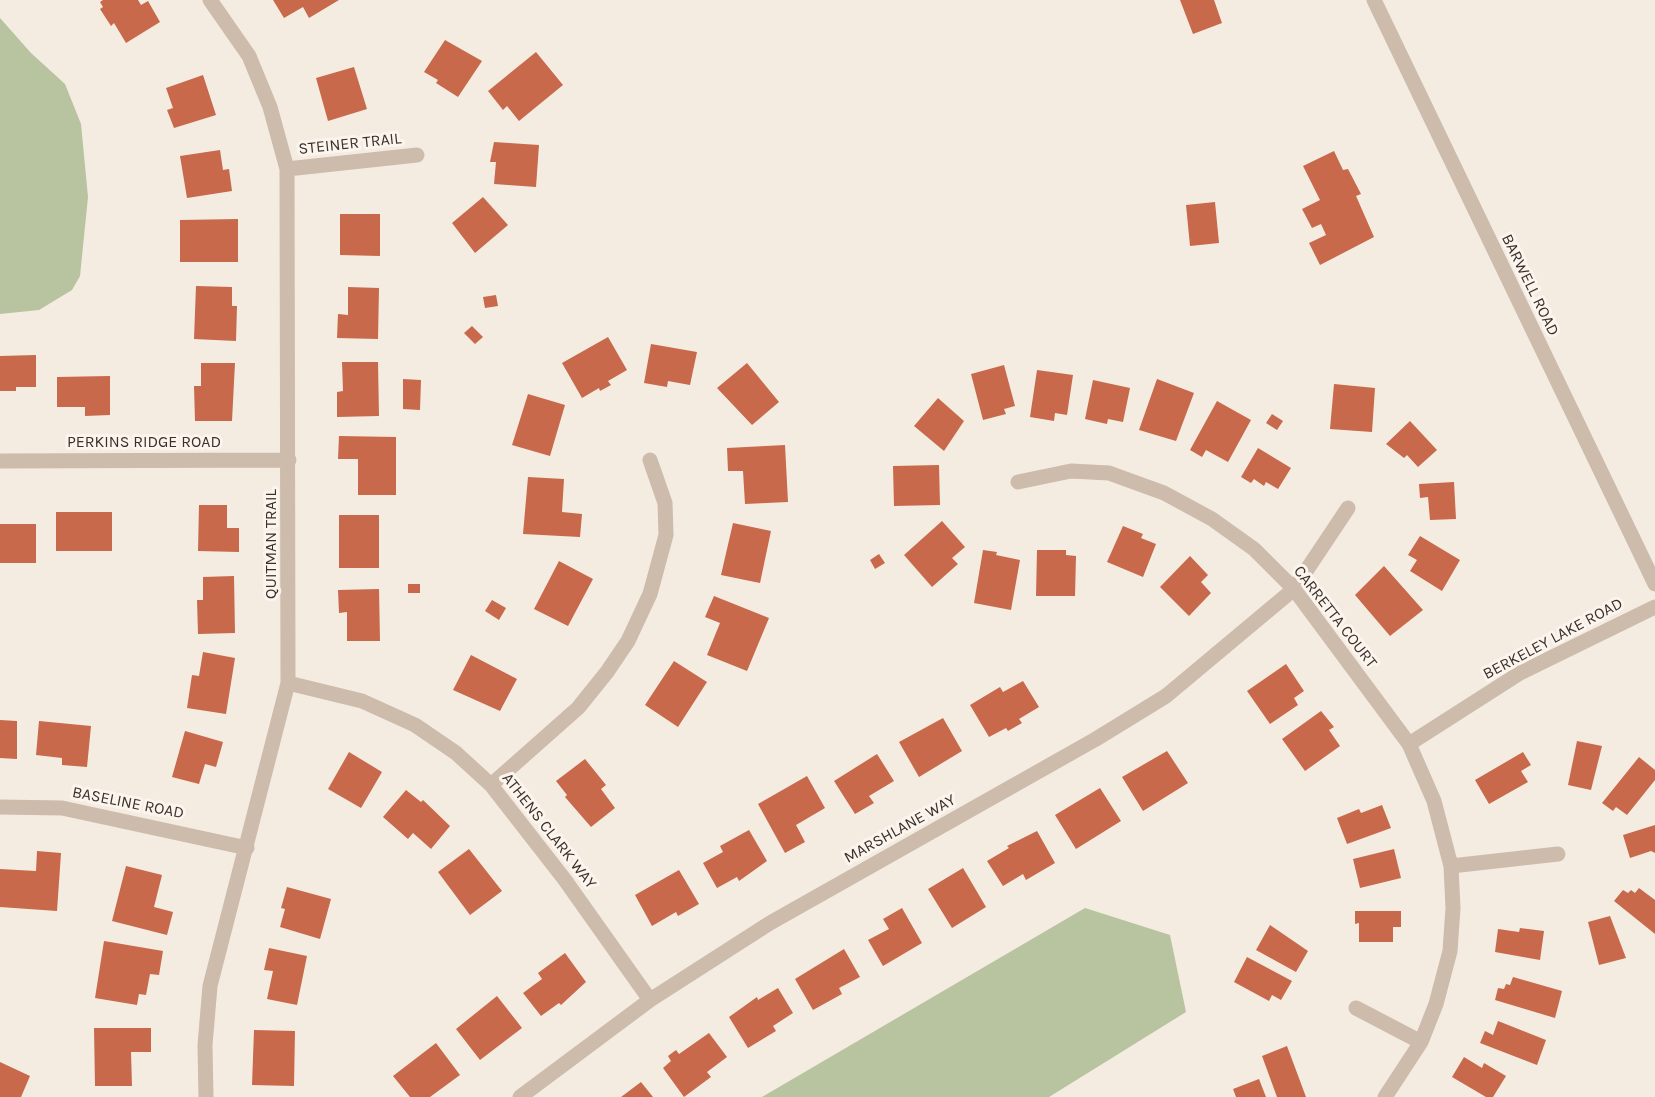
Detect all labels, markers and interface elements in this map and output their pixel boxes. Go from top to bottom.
street label: STEINER TRAIL [297,129,403,159]
street label: BARWELL ROAD [1497,231,1563,339]
street label: PERKINS RIDGE ROAD [67,432,221,452]
street label: QUITMAN TRAIL [261,489,281,599]
street label: CARRETTA COURT [1289,562,1381,672]
street label: BERKELEY LAKE ROAD [1480,594,1626,684]
street label: ATHENS CLARK WAY [498,769,600,893]
street label: BASELINE ROAD [71,783,185,823]
street label: MARSHLANE WAY [841,790,959,868]

